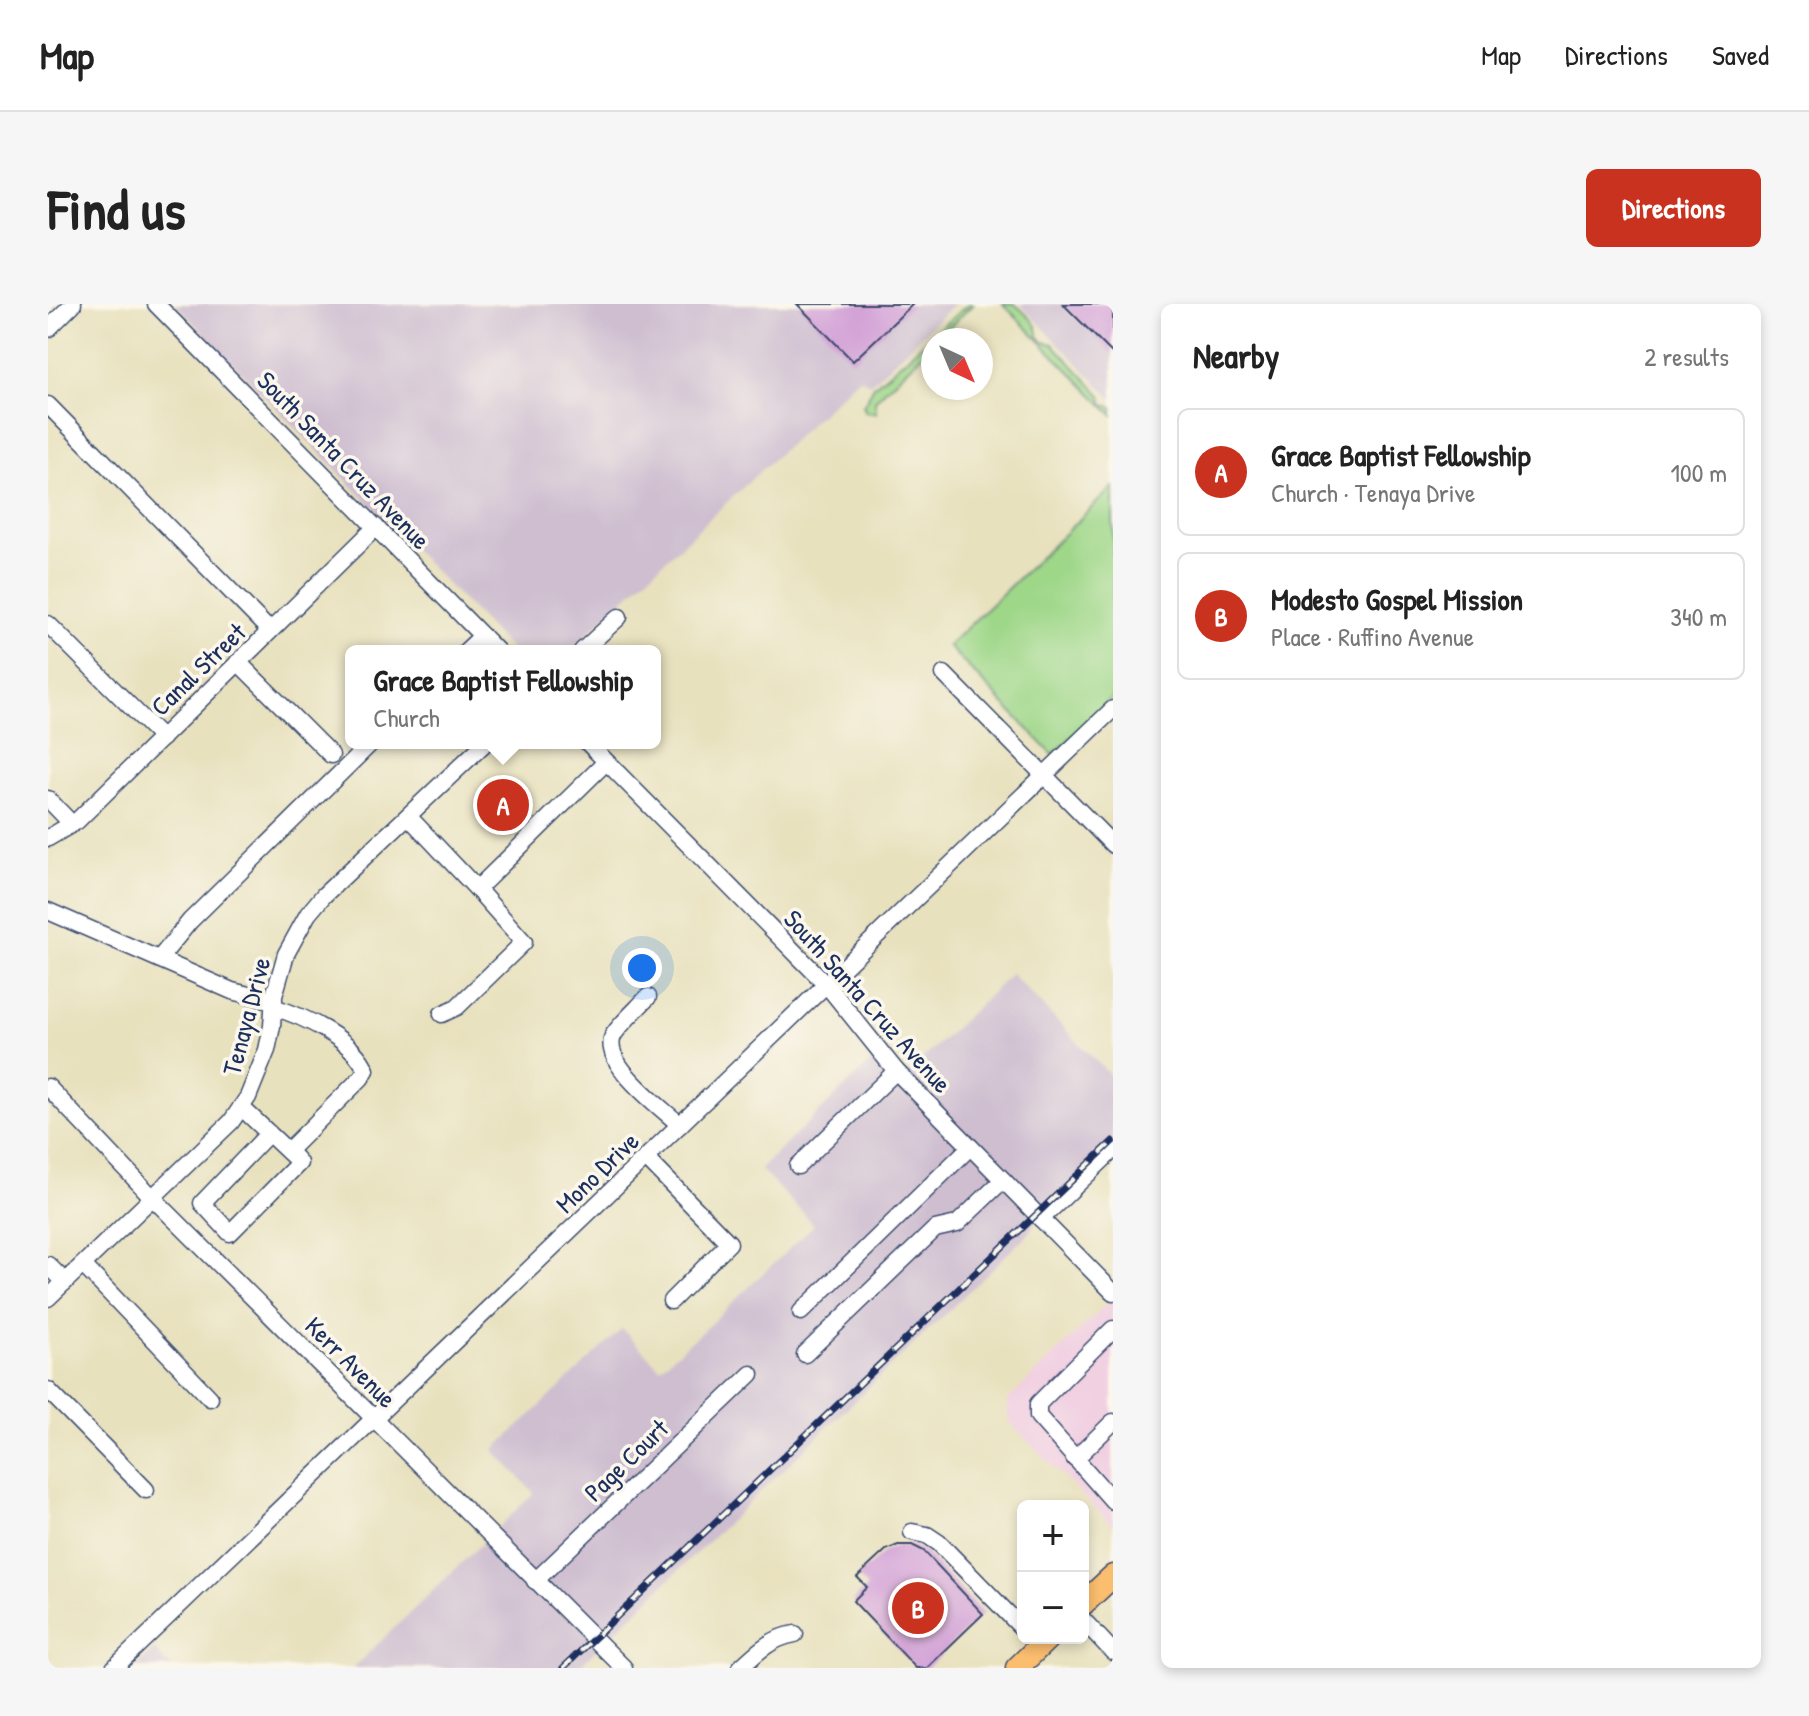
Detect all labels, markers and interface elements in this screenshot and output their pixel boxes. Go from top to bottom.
text: Map [40,29,94,81]
text: Map [1481,36,1521,74]
text: Directions [1565,36,1668,74]
text: Saved [1712,36,1769,74]
button: Directions [1586,169,1761,247]
text: Find us [48,171,186,246]
north arrow [921,328,993,400]
text: Nearby [1193,333,1279,379]
text: 2 results [1644,339,1729,374]
street label: South Santa Cruz Avenue [250,363,438,557]
text: Grace Baptist Fellowship [1271,435,1531,475]
text: A [1215,455,1227,490]
text: 100 m [1671,455,1727,490]
text: Church · Tenaya Drive [1271,475,1475,510]
text: Modesto Gospel Mission [1271,579,1523,619]
text: B [1214,599,1228,634]
text: 340 m [1670,599,1727,634]
street label: Canal Street [143,614,254,723]
text: Place · Ruffino Avenue [1271,619,1474,654]
popup [345,645,661,749]
text: Grace Baptist Fellowship [373,660,633,700]
text: Church [373,700,440,735]
pin: A [477,775,529,835]
street label: South Santa Cruz Avenue [776,902,960,1100]
your location [622,948,662,988]
street label: Tenaya Drive [213,953,279,1079]
street label: Mono Drive [548,1124,646,1220]
street label: Kerr Avenue [298,1309,404,1415]
street label: Page Court [576,1410,677,1509]
map controls [1017,1500,1089,1644]
button: + [1017,1500,1089,1572]
button: − [1017,1572,1089,1644]
pin: B [892,1578,944,1638]

